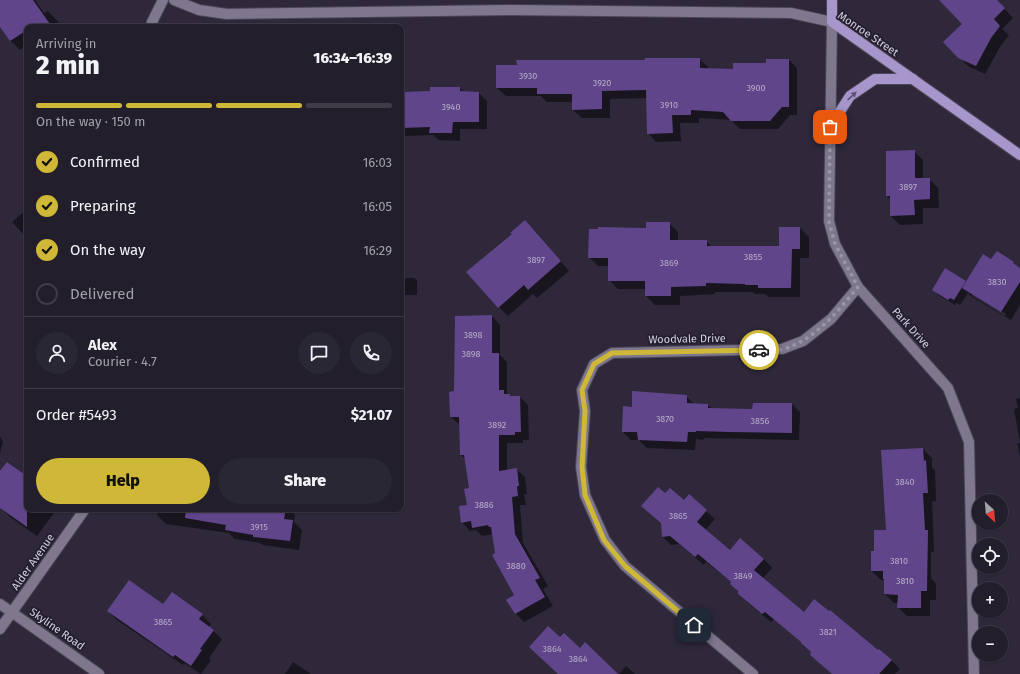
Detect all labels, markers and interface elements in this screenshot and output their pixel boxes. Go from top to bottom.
street label: Monroe Street [835,9,901,59]
text: Arriving in [36,36,96,51]
text: 16:34–16:39 [313,49,392,67]
text: 2 min [36,50,100,81]
house number: 3930 [519,71,537,81]
house number: 3920 [593,78,611,88]
house number: 3900 [746,83,766,93]
one-way arrow [847,91,857,100]
house number: 3910 [660,100,678,110]
house number: 3940 [442,102,460,112]
pin [813,110,847,144]
text: On the way · 150 m [36,114,145,129]
icon: bag [819,116,841,138]
icon: check [36,151,58,173]
text: Confirmed [70,153,140,171]
text: 16:03 [363,155,392,170]
house number: 3897 [899,182,917,192]
icon: check [36,195,58,217]
text: Preparing [70,197,135,215]
text: 16:05 [363,199,392,214]
icon: check [36,239,58,261]
text: On the way [70,241,145,259]
text: 16:29 [363,243,392,258]
house number: 3855 [744,252,763,262]
house number: 3897 [527,255,545,265]
house number: 3869 [660,258,679,268]
house number: 3830 [988,277,1006,287]
text: Delivered [70,285,134,303]
street label: Park Drive [889,305,933,351]
house number: 3898 [464,330,483,340]
courier [739,330,779,370]
button: person [36,332,78,374]
button: chat [298,332,340,374]
button: phone [350,332,392,374]
street label: Woodvale Drive [648,332,726,346]
text: Alex [88,336,117,354]
icon: car [748,339,770,361]
house number: 3898 [462,349,481,359]
text: Courier · 4.7 [88,354,157,369]
text: Order #5493 [36,406,117,424]
text: $21.07 [351,406,392,424]
house number: 3870 [656,414,674,424]
house number: 3856 [751,416,770,426]
house number: 3892 [488,420,506,430]
button: Help [36,458,210,504]
button: Share [218,458,392,504]
house number: 3840 [895,477,915,487]
north arrow [972,494,1008,530]
map controls [972,494,1008,662]
house number: 3886 [474,500,494,510]
house number: 3865 [669,511,688,521]
house number: 3915 [250,522,268,532]
street label: Alder Avenue [9,531,57,593]
button: locate [972,538,1008,574]
house number: 3810 [890,556,908,566]
house number: 3880 [506,561,526,571]
house number: 3849 [734,571,753,581]
house number: 3810 [896,576,914,586]
button: + [972,582,1008,618]
street label: Skyline Road [27,605,87,653]
pin [677,608,711,642]
icon: home [683,614,705,636]
house number: 3865 [154,617,173,627]
button: − [972,626,1008,662]
house number: 3821 [819,627,837,637]
house number: 3864 [542,644,562,654]
house number: 3864 [568,654,588,664]

